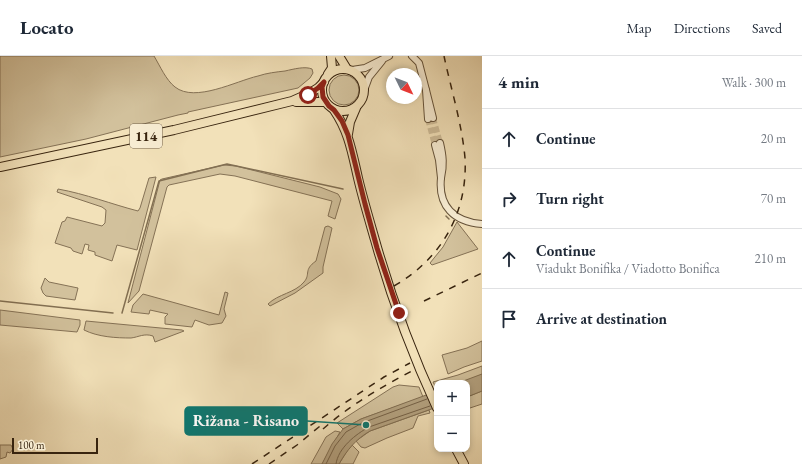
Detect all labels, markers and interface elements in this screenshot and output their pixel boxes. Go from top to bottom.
text: Locato [20,15,74,40]
text: Map [626,19,652,37]
text: Directions [674,19,730,37]
text: Saved [752,19,782,37]
north arrow [386,68,422,104]
text: 4 min [498,71,539,93]
text: Walk · 300 m [722,74,786,91]
route start [299,86,317,104]
road number: 114 [130,124,162,148]
icon: ahead [498,128,520,150]
text: Continue [536,129,596,148]
text: 20 m [761,130,786,147]
icon: right [498,188,520,210]
text: Turn right [536,189,604,208]
text: 70 m [761,190,786,207]
text: Continue [536,241,596,260]
icon: ahead [498,248,520,270]
text: 210 m [755,250,786,267]
text: Viadukt Bonifika / Viadotto Bonifica [536,260,720,277]
route end [390,304,408,322]
icon: arrive [498,308,520,330]
text: Arrive at destination [536,309,667,328]
map controls [434,380,470,452]
button: + [434,380,470,416]
callout: Rižana - Risano [185,407,307,435]
text: Rižana - Risano [193,410,299,431]
button: − [434,416,470,452]
scale bar [12,436,98,455]
text: 100 m [18,438,45,452]

